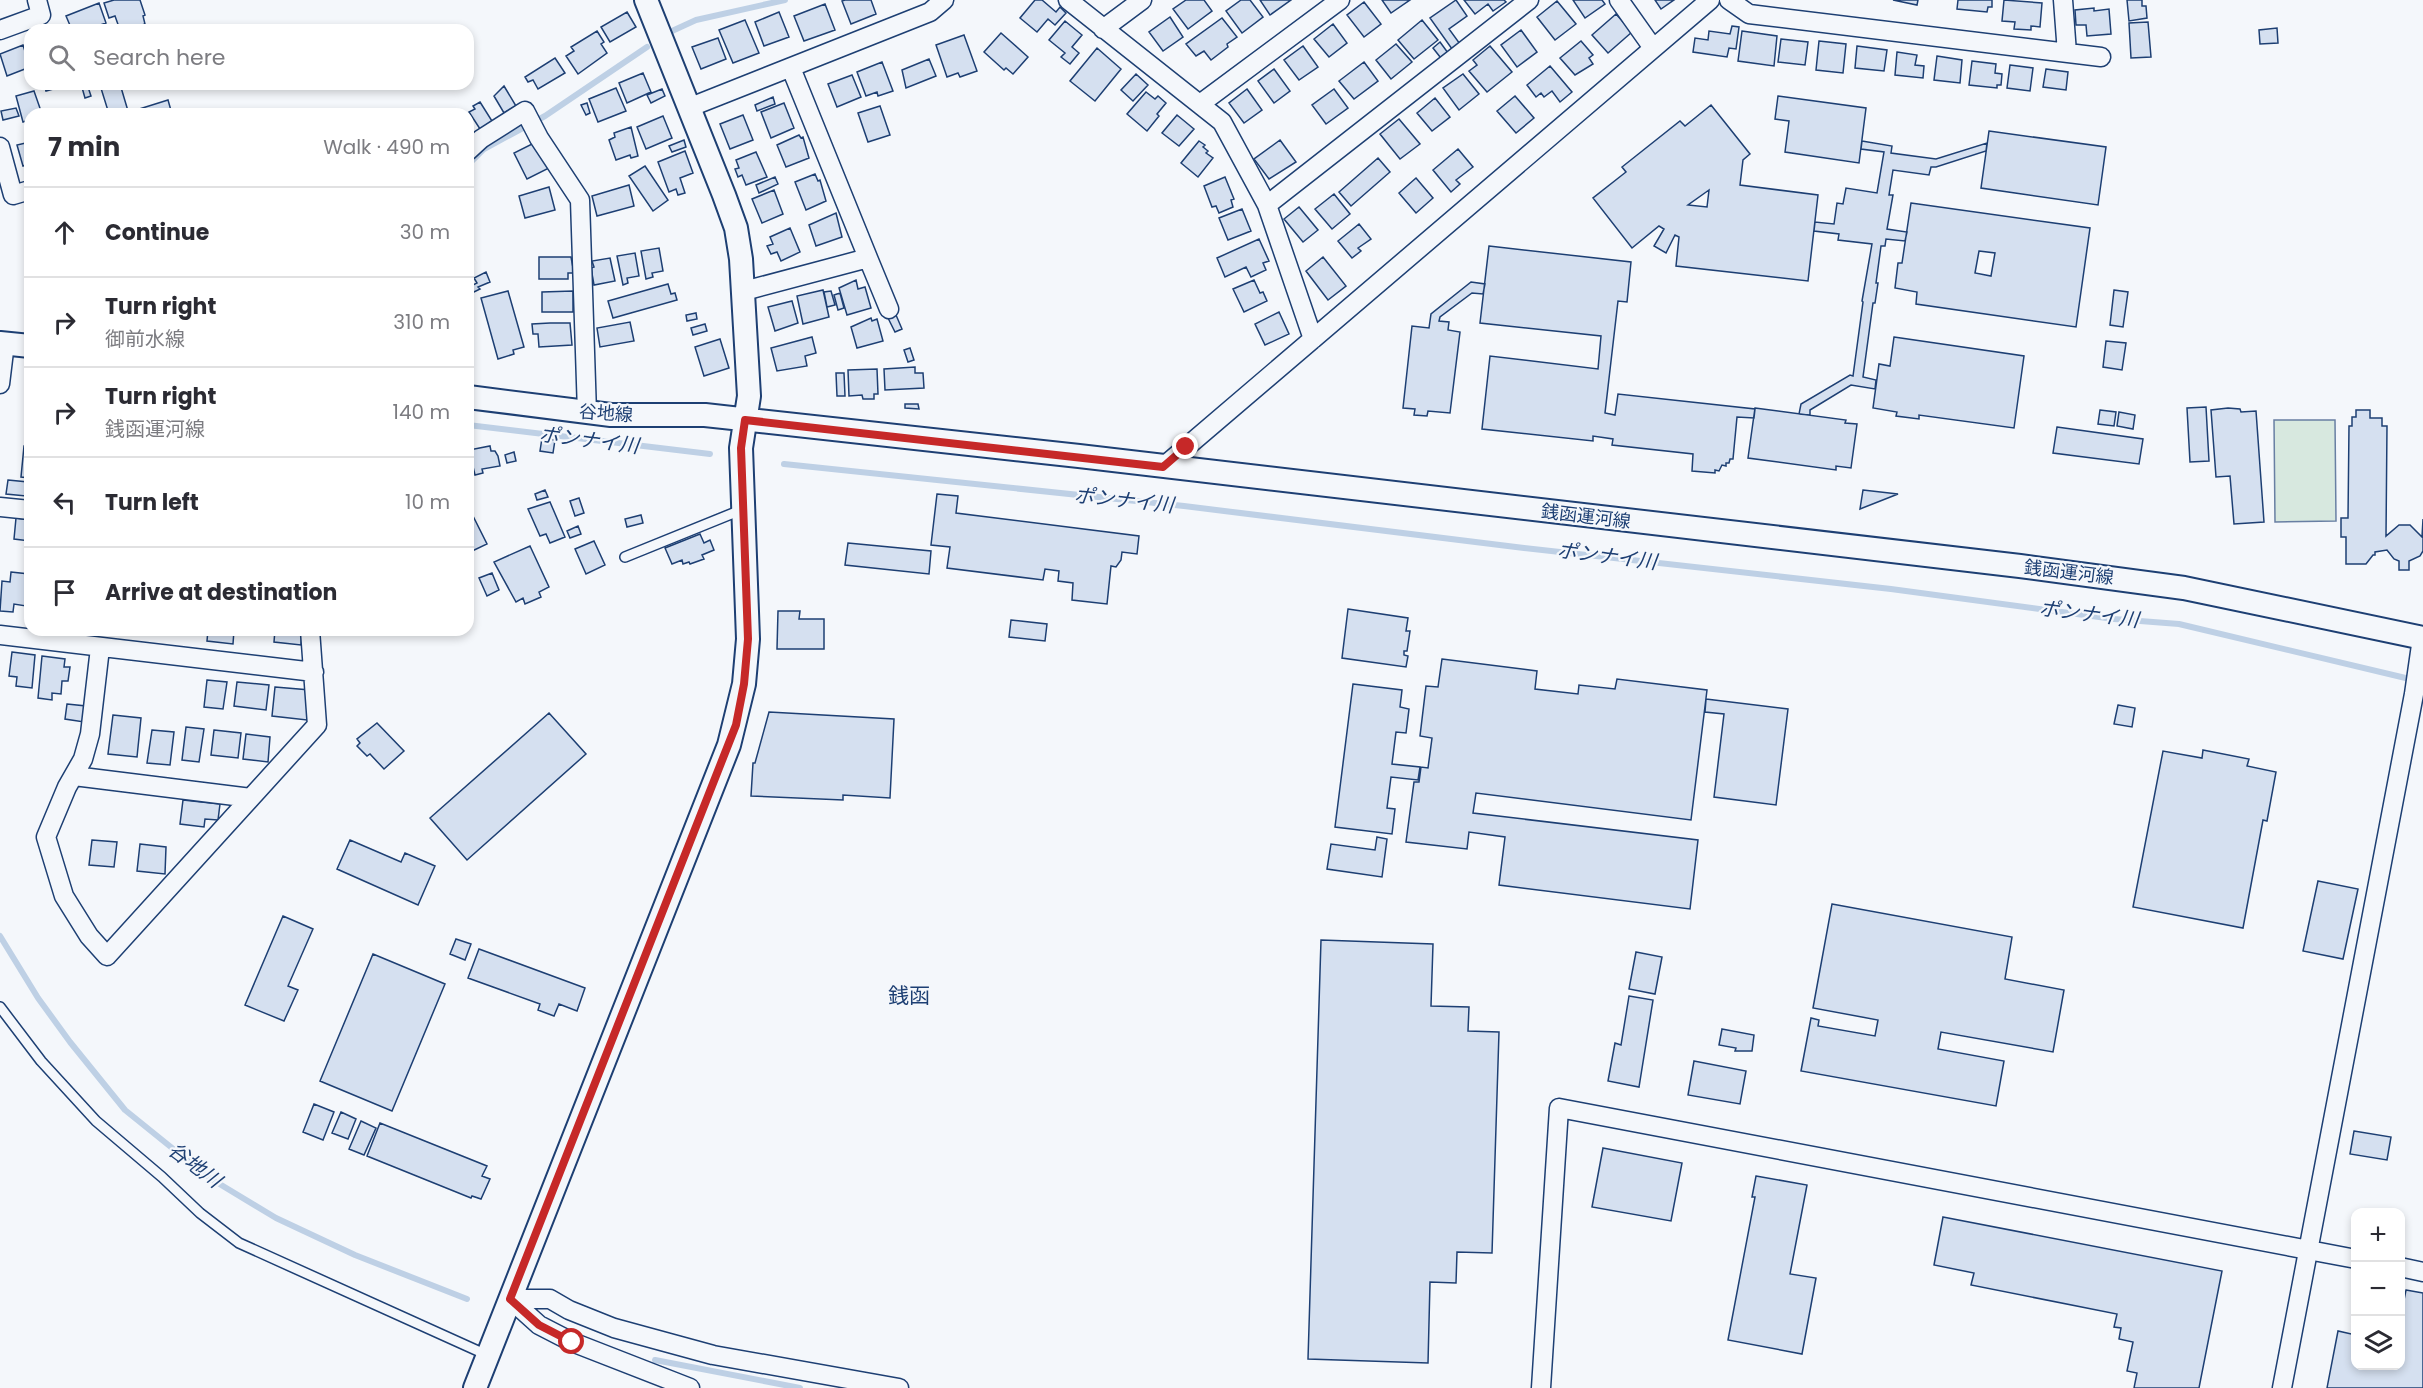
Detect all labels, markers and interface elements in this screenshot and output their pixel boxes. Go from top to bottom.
search box [24,24,474,90]
icon: search [45,41,78,74]
text: Search here [93,42,226,73]
text: 7 min [48,129,120,165]
text: Walk · 490 m [323,133,450,161]
icon: ahead [48,216,81,249]
text: Continue [105,217,209,248]
text: 30 m [400,218,450,246]
text: Turn right [105,291,216,322]
icon: right [48,306,81,339]
text: 310 m [393,308,450,336]
text: 御前水線 [105,325,185,353]
text: Turn right [105,381,216,412]
icon: right [48,396,81,429]
text: 140 m [393,398,450,426]
street label: 谷地線 [578,399,634,427]
text: 銭函運河線 [105,415,205,443]
water label: ポンナイ川 [538,420,642,460]
route end [1172,433,1198,459]
water label: ポンナイ川 [1073,481,1177,519]
icon: left [48,486,81,519]
text: Turn left [105,487,199,518]
text: 10 m [405,488,450,516]
street label: 銭函運河線 [1540,498,1632,534]
water label: ポンナイ川 [1556,536,1660,576]
street label: 銭函運河線 [2023,554,2115,590]
icon: arrive [48,576,81,609]
text: Arrive at destination [105,577,337,608]
water label: ポンナイ川 [2038,594,2142,634]
district label: 銭函 [888,981,930,1010]
water label: 谷地川 [163,1136,229,1195]
map controls [2351,1208,2405,1370]
button: + [2351,1208,2405,1262]
button: − [2351,1262,2405,1316]
button: layers [2351,1316,2405,1370]
route start [558,1328,584,1354]

